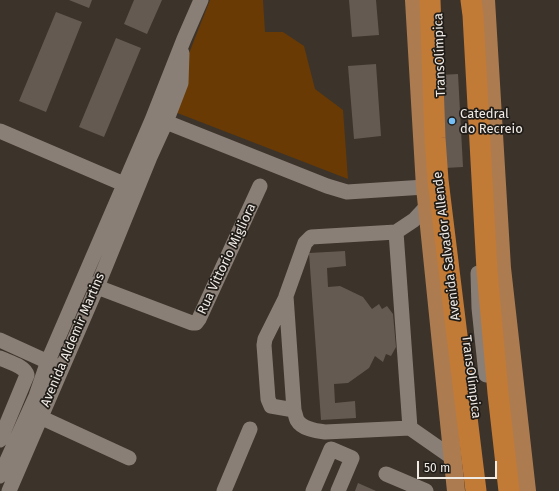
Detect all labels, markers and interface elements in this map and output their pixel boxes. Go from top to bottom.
street label: TransOlímpica [431,13,449,97]
place label: Catedral do Recreio [460,106,523,137]
marker: Catedral do Recreio [447,116,457,126]
street label: Avenida Salvador Allende [430,171,464,321]
street label: Rua Vittorio Migliora [194,201,260,317]
street label: Avenida Aldemir Martins [38,271,108,409]
street label: TransOlímpica [458,334,484,420]
scale bar [419,453,499,479]
text: 50 m [424,461,450,475]

